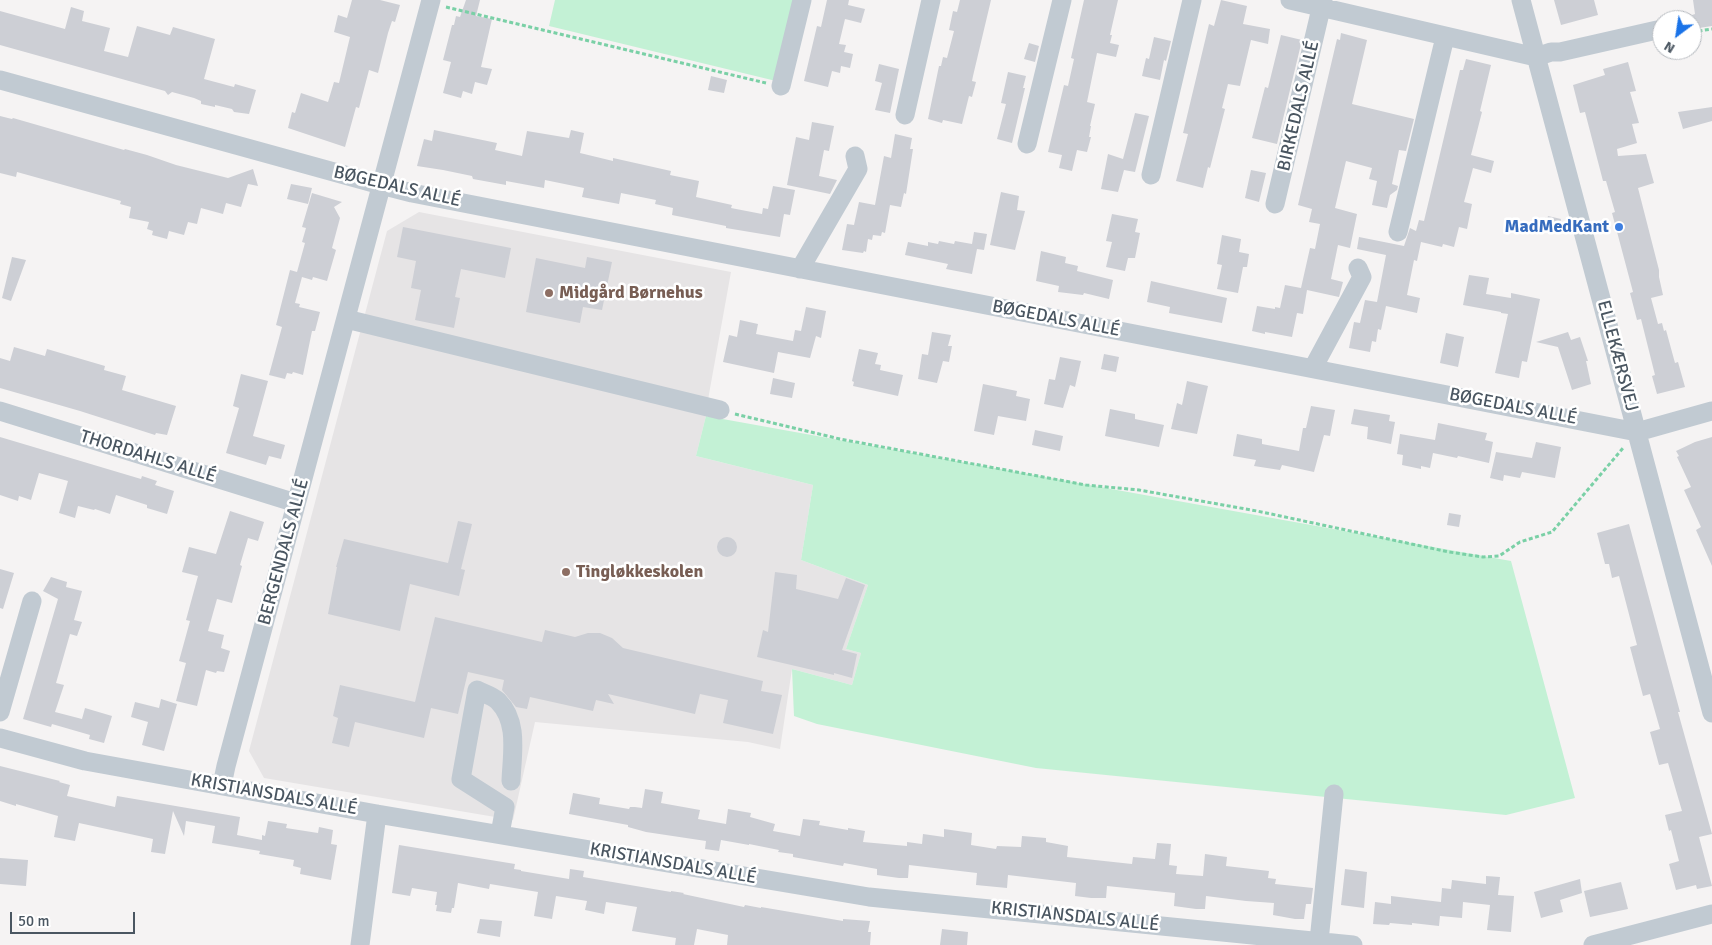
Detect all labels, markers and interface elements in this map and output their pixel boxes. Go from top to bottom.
north arrow [1652,10,1702,60]
text: N [1661,38,1678,57]
street label: BIRKEDALS ALLÉ [1274,39,1324,173]
street label: BØGEDALS ALLÉ [331,162,463,212]
place label: MadMedKant [1505,216,1609,238]
marker: MadMedKant [1613,221,1625,233]
place label: Midgård Børnehus [559,282,703,304]
marker: Midgård Børnehus [543,287,555,299]
street label: BØGEDALS ALLÉ [990,296,1122,342]
street label: ELLEKÆRSVEJ [1592,298,1642,414]
street label: BØGEDALS ALLÉ [1447,384,1579,430]
street label: THORDAHLS ALLÉ [77,426,219,488]
street label: BERGENDALS ALLÉ [254,476,314,628]
place label: Tingløkkeskolen [576,561,703,583]
marker: Tingløkkeskolen [560,566,572,578]
street label: KRISTIANSDALS ALLÉ [189,770,359,820]
street label: KRISTIANSDALS ALLÉ [588,839,758,889]
street label: KRISTIANSDALS ALLÉ [990,897,1160,937]
scale bar [12,902,138,934]
text: 50 m [18,912,49,930]

